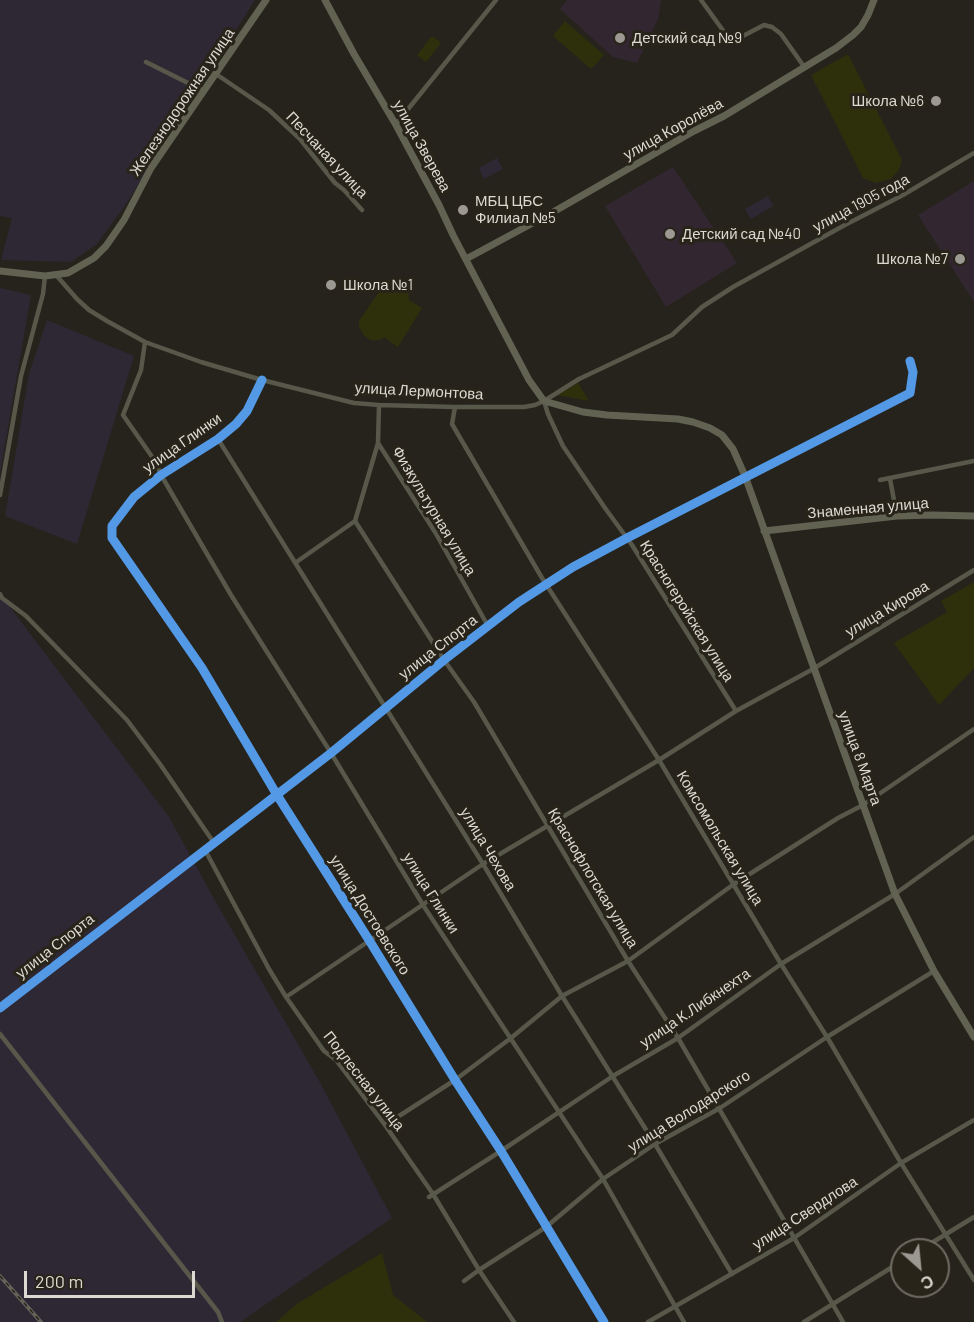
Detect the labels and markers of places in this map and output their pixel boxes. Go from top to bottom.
place label: Детский сад №9 [632,29,742,47]
marker: Детский сад №9 [613,31,627,45]
place label: Школа №6 [852,92,924,110]
marker: Школа №6 [929,94,943,108]
place label: МБЦ ЦБС Филиал №5 [475,192,556,227]
marker: МБЦ ЦБС Филиал №5 [456,203,470,217]
place label: Детский сад №40 [682,225,801,243]
marker: Детский сад №40 [663,227,677,241]
place label: Школа №7 [876,250,948,268]
marker: Школа №7 [953,252,967,266]
place label: Школа №1 [343,276,413,294]
marker: Школа №1 [324,278,338,292]

